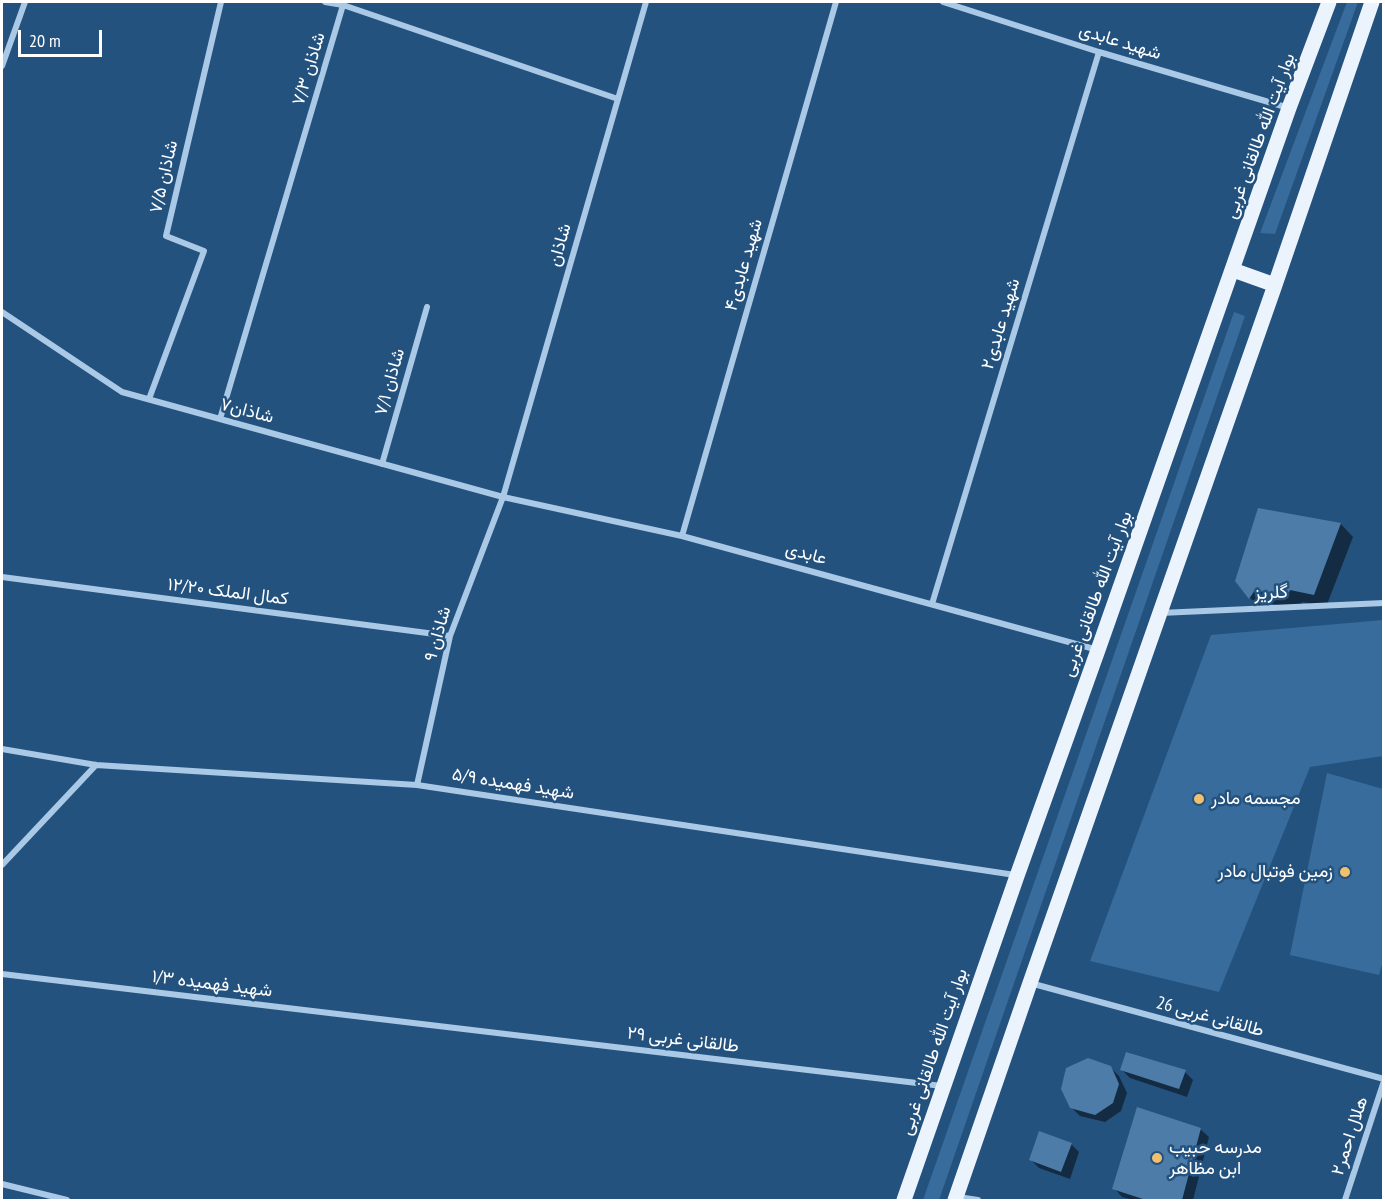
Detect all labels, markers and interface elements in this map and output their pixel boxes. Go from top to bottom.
scale bar [21,18,105,56]
street label: شهید عابدی [1076,19,1164,65]
text: 20 m [29,29,61,52]
street label: شاذان ۷/۳ [288,30,330,108]
street label: بوار آیت الله طالقانی غربی [1220,50,1300,222]
street label: شاذان ۷/۵ [145,138,183,216]
street label: شهید عابدی۴ [721,216,767,314]
street label: شاذان [544,221,576,269]
street label: شهید عابدی۲ [977,276,1025,372]
street label: شاذان ۷/۱ [370,346,410,418]
street label: شاذان۷ [218,394,276,428]
street label: بوار آیت الله طالقانی غربی [1057,508,1137,680]
street label: عابدی [783,538,829,570]
street label: کمال الملک ۱۲/۲۰ [166,574,290,610]
street label: گلریز [1254,581,1288,605]
street label: شاذان ۹ [420,604,456,664]
street label: شهید فهمیده ۵/۹ [450,764,576,804]
place label: مجسمه مادر [1211,788,1301,810]
marker: مجسمه مادر [1192,792,1206,806]
place label: زمین فوتبال مادر [1218,861,1333,883]
marker: زمین فوتبال مادر [1338,865,1352,879]
street label: شهید فهمیده ۱/۳ [151,966,273,1002]
street label: بوار آیت الله طالقانی غربی [895,966,973,1138]
street label: طالقانی غربی 26 [1154,992,1266,1042]
street label: طالقانی غربی ۲۹ [626,1022,740,1058]
street label: هلال احمر۲ [1327,1094,1373,1178]
place label: مدرسه حبیب ابن مظاهر [1169,1137,1262,1180]
marker: مدرسه حبیب ابن مظاهر [1150,1151,1164,1165]

